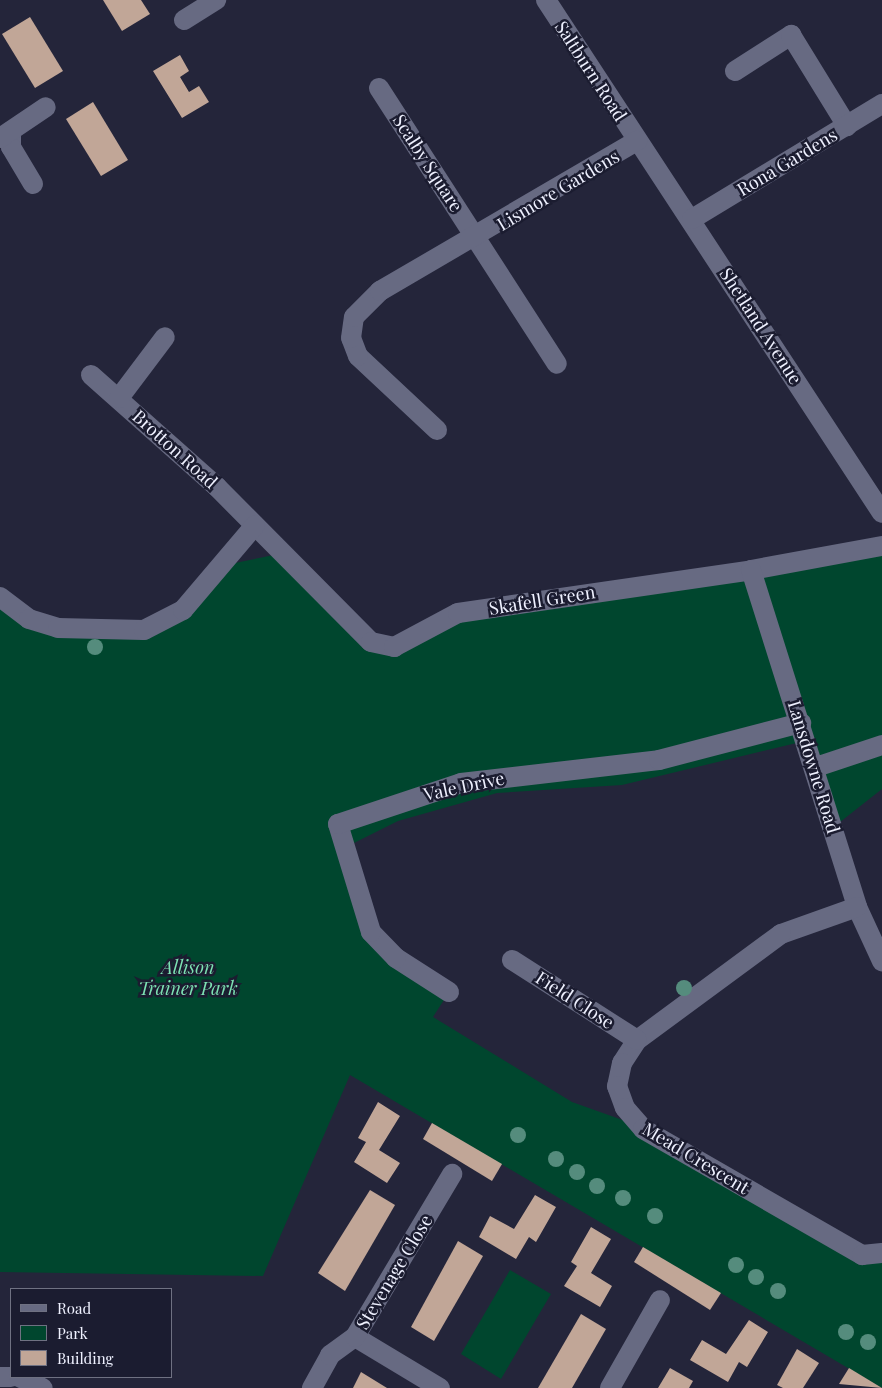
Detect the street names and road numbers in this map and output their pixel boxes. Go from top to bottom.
street label: Saltburn Road [551,17,631,125]
street label: Scalby Square [388,110,468,216]
street label: Rona Gardens [733,124,841,200]
street label: Lismore Gardens [493,145,623,235]
street label: Shetland Avenue [715,264,807,388]
street label: Brotton Road [128,405,222,493]
street label: Skafell Green [487,581,597,619]
street label: Lansdowne Road [784,698,844,836]
street label: Vale Drive [422,767,506,805]
street label: Field Close [532,967,618,1033]
street label: Mead Crescent [639,1118,753,1198]
street label: Stevenage Close [351,1211,437,1333]

